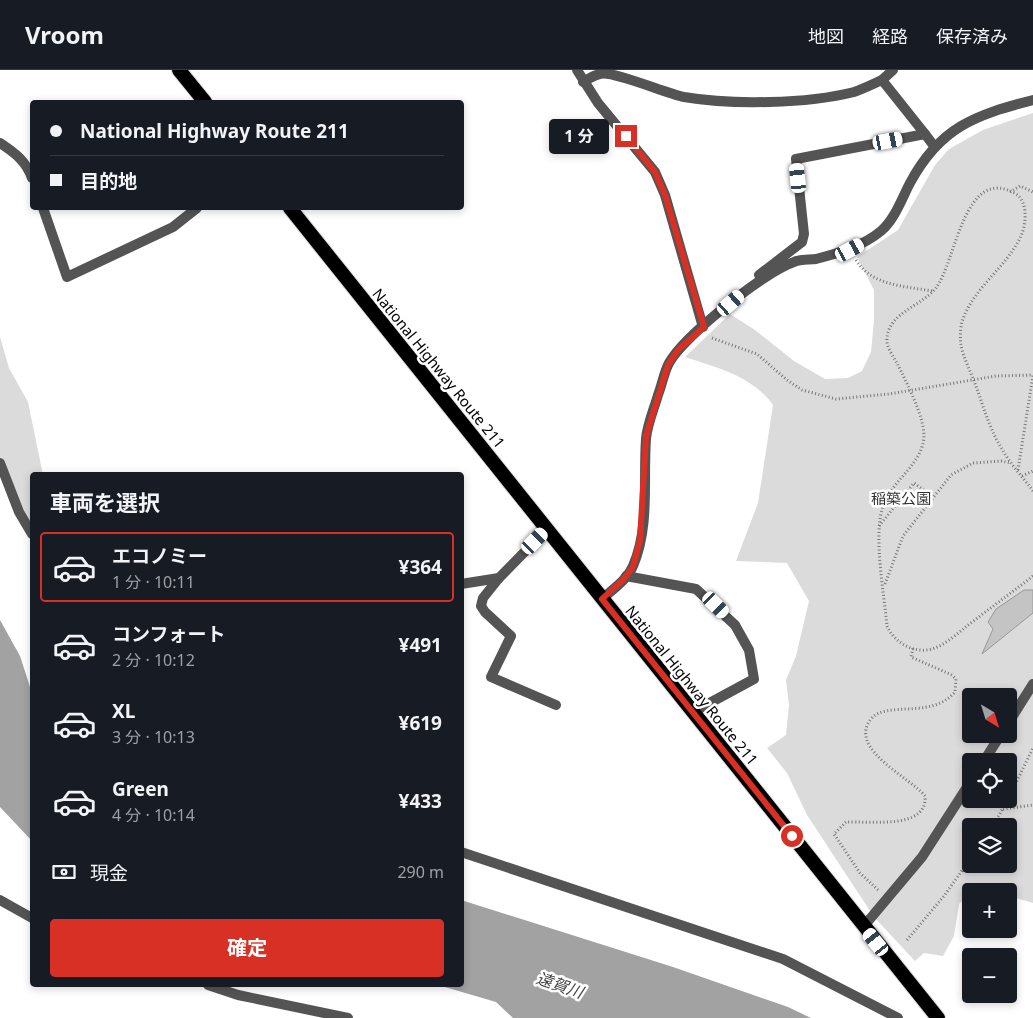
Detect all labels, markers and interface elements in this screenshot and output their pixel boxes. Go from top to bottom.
text: Vroom [25,18,104,51]
text: 地図 [808,24,844,48]
text: 経路 [872,24,908,48]
text: 保存済み [936,24,1008,48]
text: National Highway Route 211 [80,118,349,144]
callout: 1 分 [548,118,608,154]
text: 1 分 [564,125,594,147]
route end [615,125,637,147]
car [871,131,904,151]
car [788,162,807,194]
text: 目的地 [80,168,137,194]
car [833,236,866,264]
street label: National Highway Route 211 [368,284,510,452]
car [714,287,747,319]
text: 車両を選択 [50,487,160,517]
park label: 稲築公園 [871,488,931,508]
car [519,525,550,557]
text: エコノミー [112,543,207,569]
icon: car [52,545,97,590]
text: ¥364 [399,554,442,580]
text: 1 分 · 10:11 [112,571,195,593]
car [700,589,731,621]
street label: National Highway Route 211 [621,601,763,769]
text: コンフォート [112,621,225,647]
icon: car [52,623,97,668]
text: ¥491 [399,632,442,658]
text: 2 分 · 10:12 [112,649,195,671]
north arrow [962,688,1018,742]
map controls [962,688,1017,1003]
text: XL [112,698,135,724]
icon: car [52,701,97,746]
text: ¥619 [399,710,442,736]
text: 3 分 · 10:13 [112,726,195,748]
button: locate [962,753,1017,808]
text: Green [112,776,169,802]
icon: car [52,779,97,824]
text: ¥433 [399,788,442,814]
text: 4 分 · 10:14 [112,804,195,826]
button: layers [962,818,1017,873]
route start [781,825,803,847]
icon: cash [50,858,78,886]
text: 現金 [90,860,128,886]
text: 290 m [397,861,444,883]
button: + [962,883,1017,938]
button: 確定 [50,919,444,977]
car [860,926,891,958]
button: − [962,948,1017,1003]
water label: 遠賀川 [534,967,588,1004]

